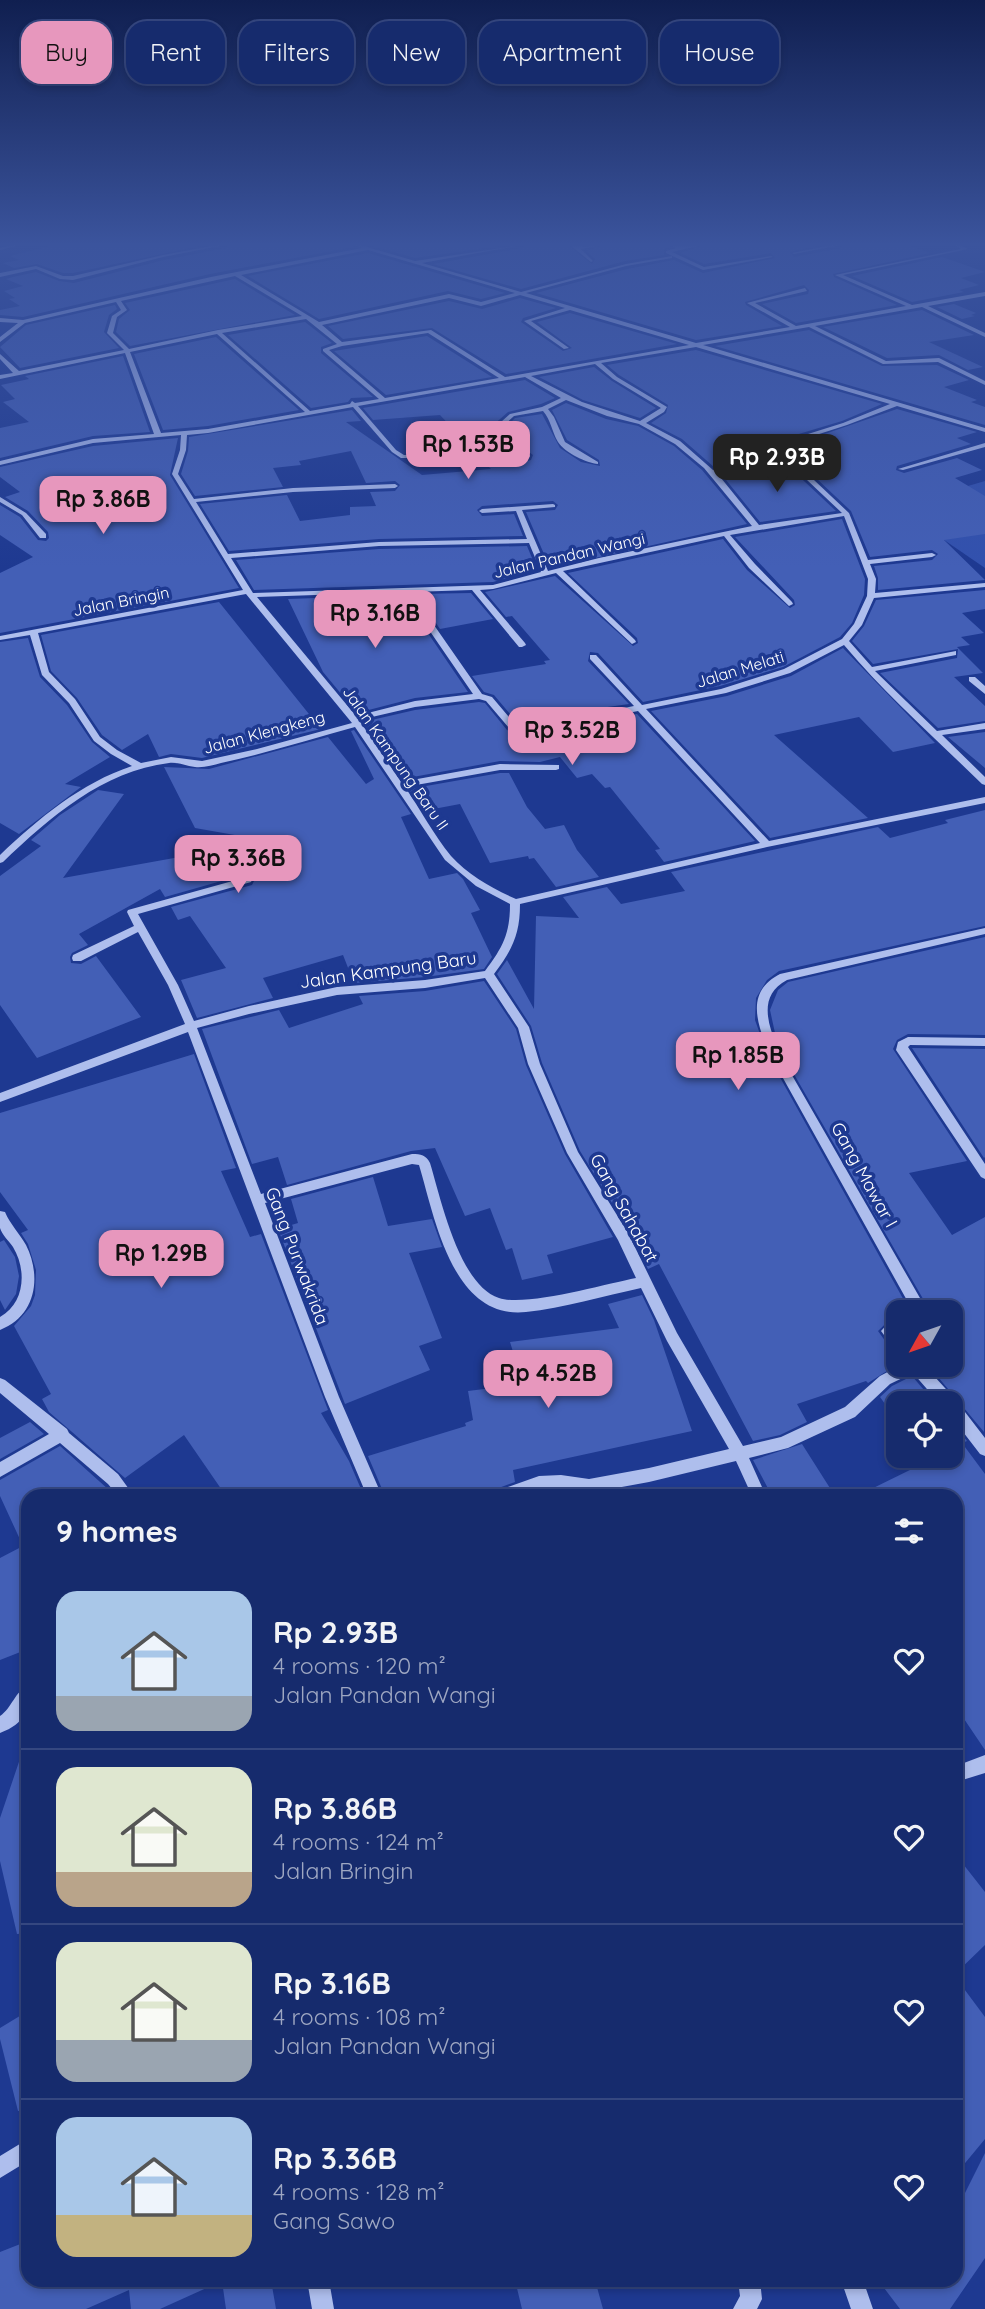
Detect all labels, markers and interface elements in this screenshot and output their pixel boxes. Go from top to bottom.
chip: Buy [21,21,112,84]
chip: Rent [126,21,225,84]
chip: Filters [239,21,354,84]
chip: New [368,21,465,84]
chip: Apartment [479,21,646,84]
chip: House [660,21,779,84]
pin: Rp 1.53B [396,421,540,481]
text: Rp 1.53B [422,429,514,458]
pin: Rp 2.93B [705,434,849,494]
text: Rp 2.93B [729,442,825,471]
pin: Rp 3.86B [31,476,175,536]
text: Rp 3.86B [55,484,151,513]
street label: Jalan Pandan Wangi [491,528,647,582]
street label: Jalan Bringin [71,582,171,620]
pin: Rp 3.16B [303,590,447,650]
text: Rp 3.16B [330,598,420,627]
street label: Jalan Melati [694,646,786,692]
street label: Jalan Kampung Baru II [339,682,453,834]
street label: Jalan Klengkeng [201,706,327,758]
pin: Rp 3.52B [500,708,644,767]
text: Rp 3.52B [524,715,620,744]
pin: Rp 3.36B [166,836,310,895]
text: Rp 3.36B [191,843,285,872]
street label: Jalan Kampung Baru [298,946,478,993]
pin: Rp 1.85B [666,1032,810,1092]
text: Rp 1.85B [692,1040,784,1069]
street label: Gang Mawar I [826,1118,903,1231]
street label: Gang Sahabat [585,1150,664,1266]
street label: Gang Purwakrida [261,1184,334,1328]
pin: Rp 1.29B [89,1230,233,1290]
text: Rp 1.29B [115,1238,207,1267]
north arrow [886,1300,962,1377]
map controls [886,1300,963,1468]
pin: Rp 4.52B [476,1350,620,1410]
text: Rp 4.52B [499,1358,597,1387]
button: locate [886,1391,963,1468]
text: 9 homes [56,1512,178,1550]
icon: filters [890,1512,928,1550]
text: Rp 2.93B [273,1613,398,1651]
icon: home [112,1619,196,1703]
icon: heart [890,1642,928,1680]
text: 4 rooms · 120 m² [273,1651,446,1680]
text: Jalan Pandan Wangi [273,1680,496,1709]
text: Rp 3.86B [273,1789,397,1827]
icon: home [112,1795,196,1879]
icon: heart [890,1818,928,1856]
text: 4 rooms · 124 m² [273,1827,444,1856]
text: Jalan Bringin [273,1856,414,1885]
text: Rp 3.16B [273,1964,391,2002]
icon: home [112,1970,196,2054]
icon: heart [890,1993,928,2031]
text: 4 rooms · 108 m² [273,2002,446,2031]
text: Jalan Pandan Wangi [273,2031,496,2060]
text: Rp 3.36B [273,2139,397,2177]
icon: home [112,2145,196,2229]
icon: heart [890,2168,928,2206]
text: 4 rooms · 128 m² [273,2177,445,2206]
text: Gang Sawo [273,2206,395,2235]

